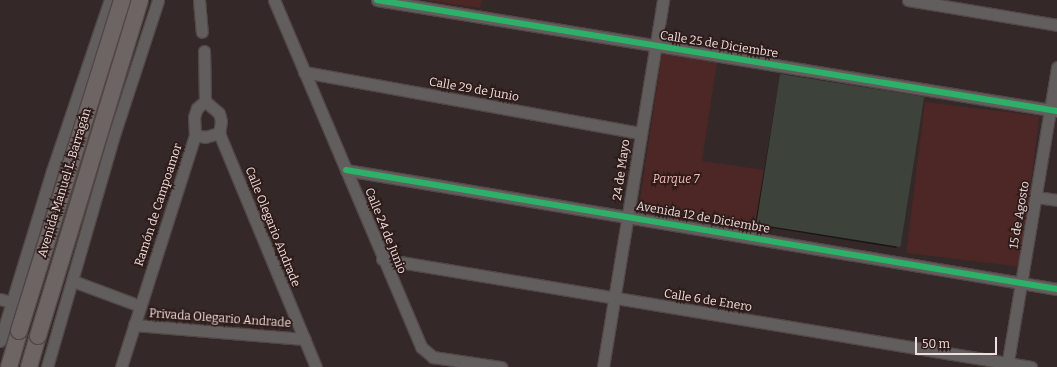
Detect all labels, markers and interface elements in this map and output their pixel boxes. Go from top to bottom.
street label: Calle 25 de Diciembre [659,29,779,61]
street label: Calle 29 de Junio [428,75,520,105]
street label: Avenida Manuel L. Barragán [35,107,95,259]
street label: 24 de Mayo [611,138,633,202]
street label: Ramón de Campoamor [132,142,186,268]
street label: Calle Olegario Andrade [241,165,303,289]
park label: Parque 7 [653,173,699,187]
street label: 15 de Agosto [1007,180,1033,250]
street label: Calle 24 de Junio [361,186,409,276]
street label: Avenida 12 de Diciembre [635,199,771,237]
street label: Calle 6 de Enero [663,287,753,315]
street label: Privada Olegario Andrade [149,307,291,331]
scale bar [917,329,999,355]
text: 50 m [922,337,950,351]

